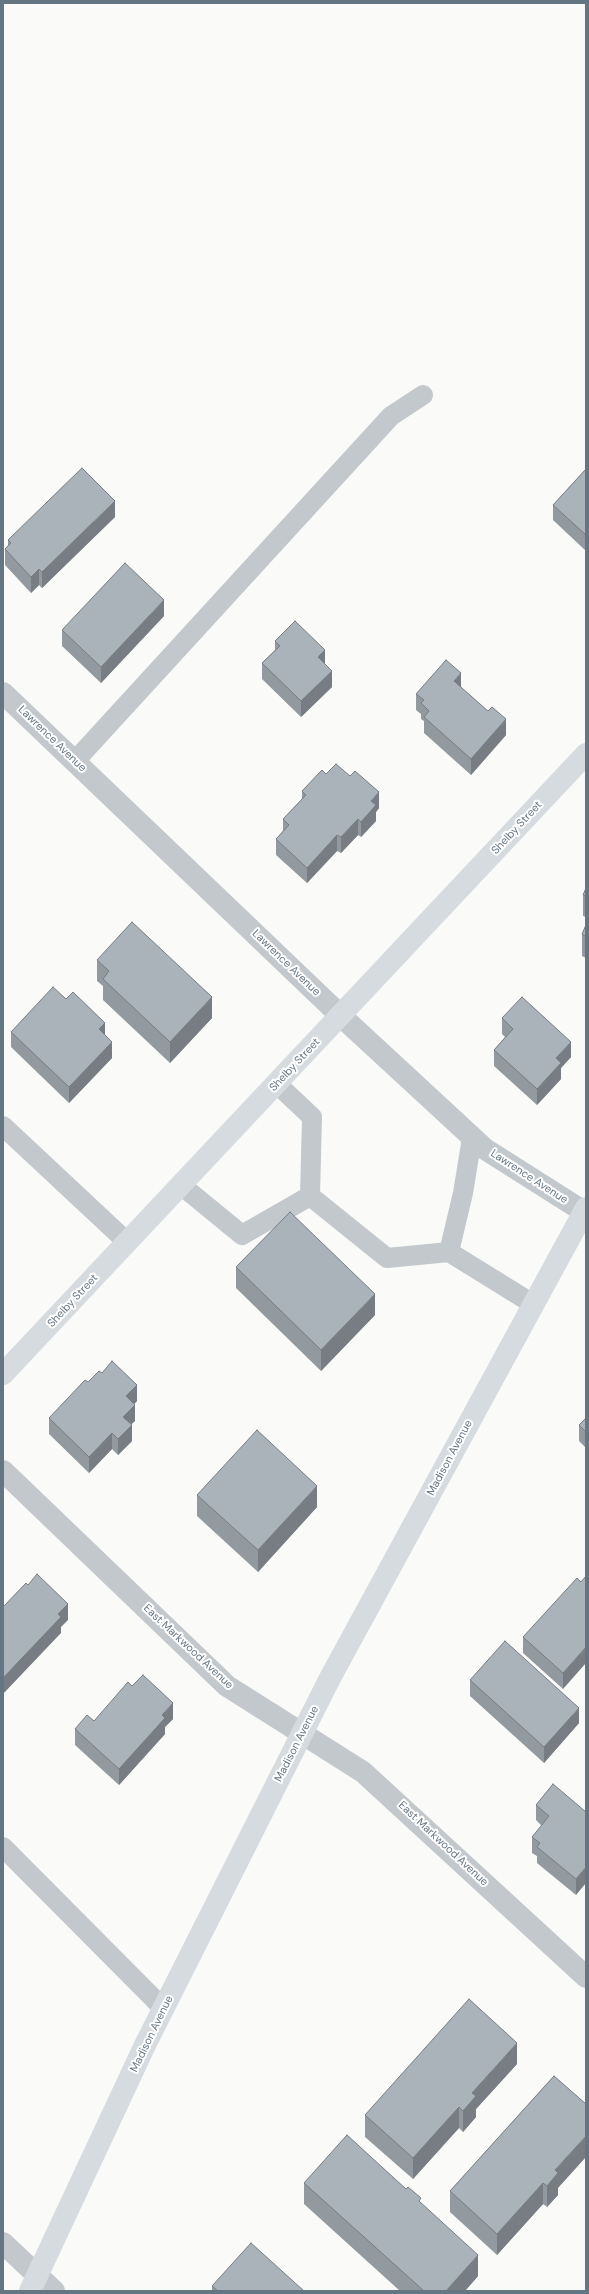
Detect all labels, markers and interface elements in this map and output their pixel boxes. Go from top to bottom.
street label: Lawrence Avenue [15,703,89,775]
street label: Shelby Street [489,799,545,857]
street label: Lawrence Avenue [249,927,323,999]
street label: Shelby Street [267,1036,323,1094]
street label: Lawrence Avenue [488,1147,570,1207]
street label: Shelby Street [45,1272,101,1330]
street label: Madison Avenue [425,1418,475,1498]
street label: East Markwood Avenue [140,1602,236,1692]
street label: Madison Avenue [272,1704,322,1784]
street label: East Markwood Avenue [395,1799,491,1889]
street label: Madison Avenue [128,1994,176,2074]

